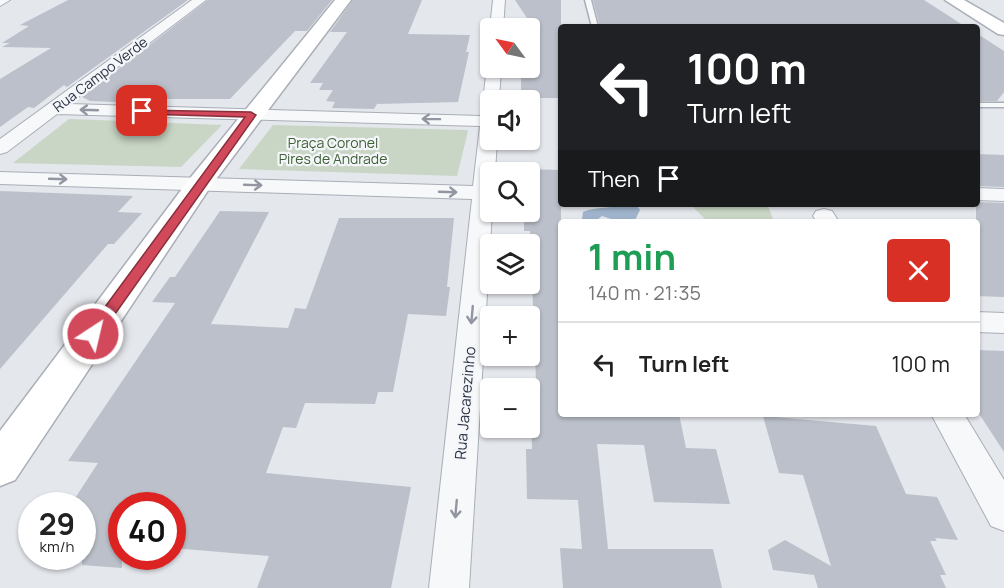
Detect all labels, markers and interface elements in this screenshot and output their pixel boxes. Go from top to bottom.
north arrow [480,18,540,78]
map controls [480,18,540,438]
street label: Rua Campo Verde [49,32,151,116]
text: 100 m [687,39,807,97]
icon: left [588,48,666,126]
pin [116,85,167,136]
button: sound [480,90,540,150]
icon: arrive [125,94,158,127]
text: Turn left [687,94,791,131]
one-way arrow [80,104,100,115]
one-way arrow [422,113,442,125]
park label: Praça Coronel Pires de Andrade [279,133,387,168]
button: search [480,162,540,222]
icon: arrive [652,162,685,195]
text: Then [588,164,640,194]
one-way arrow [48,174,68,185]
one-way arrow [243,180,263,191]
one-way arrow [438,187,458,198]
text: 1 min [588,232,676,281]
button: layers [480,234,540,294]
button: close [887,239,950,302]
text: 140 m · 21:35 [588,279,701,306]
position arrow [61,302,125,366]
one-way arrow [466,304,477,324]
button: + [480,306,540,366]
street label: Rua Jacarezinho [450,345,480,461]
icon: left [588,348,621,381]
text: Turn left [639,349,729,379]
text: 100 m [892,349,950,379]
button: − [480,378,540,438]
speed limit sign: 40 [108,492,186,570]
one-way arrow [450,498,461,518]
text: 29 [39,503,75,544]
text: km/h [40,536,74,557]

